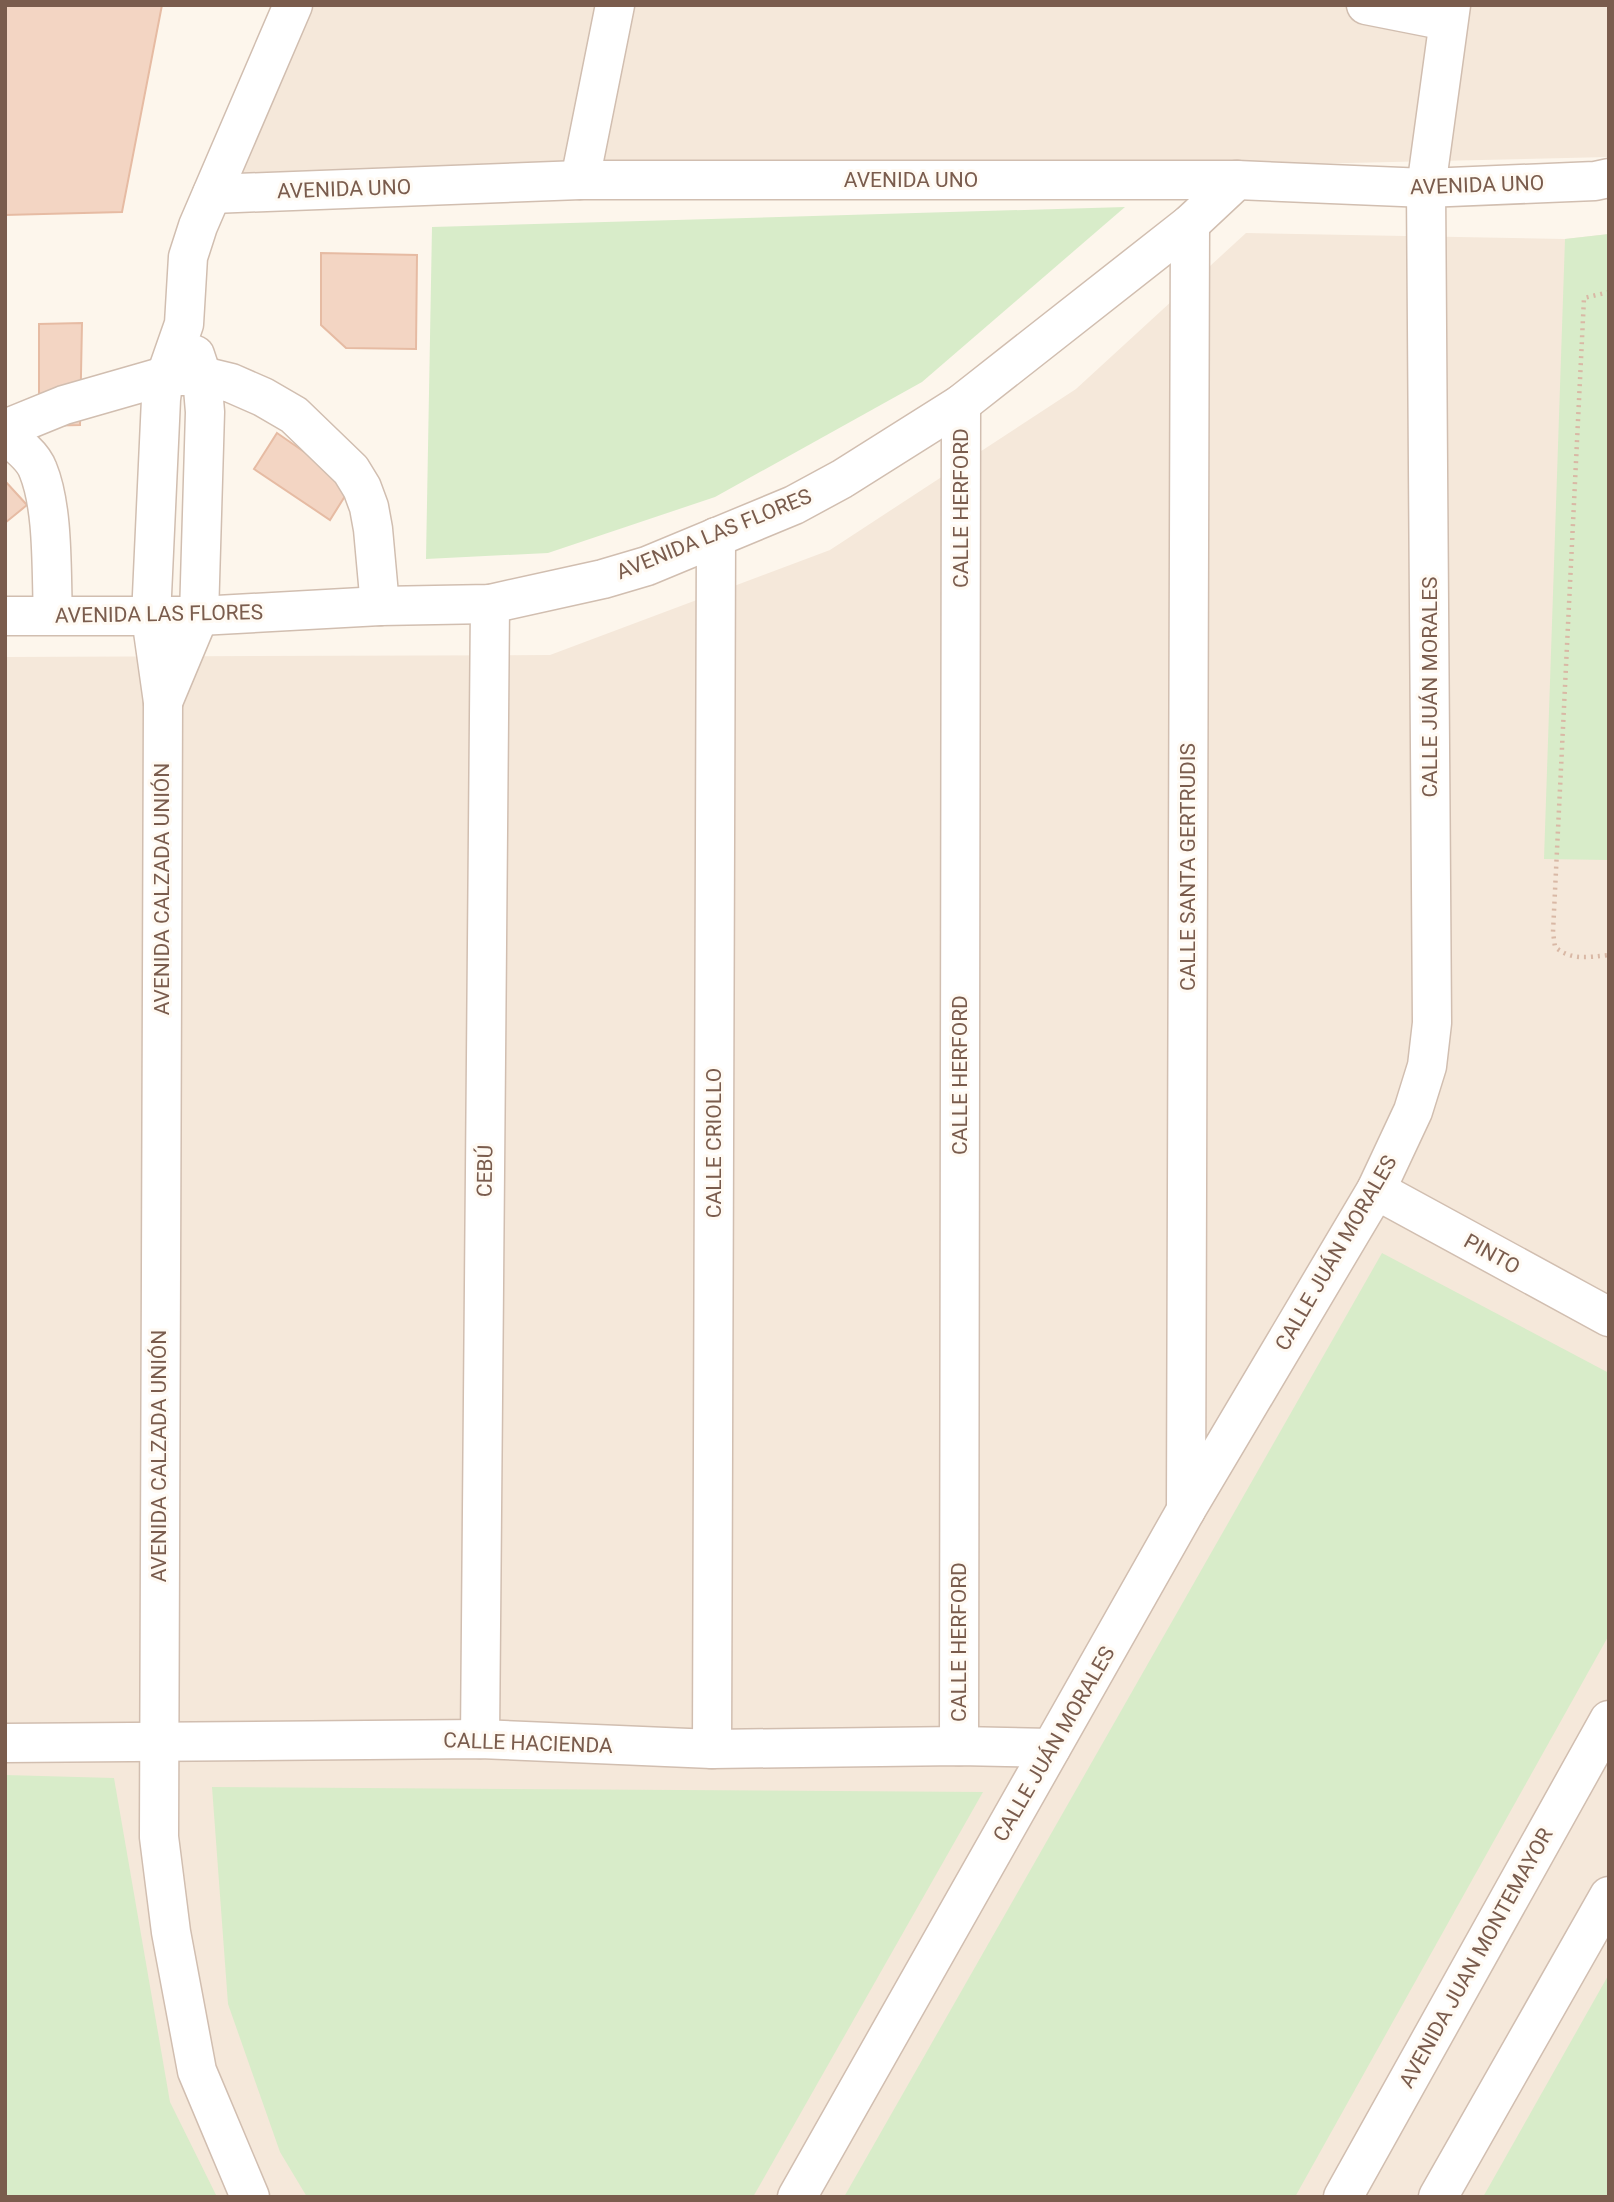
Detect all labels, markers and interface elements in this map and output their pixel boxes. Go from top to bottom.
street label: AVENIDA UNO [844,168,978,192]
street label: AVENIDA UNO [1409,171,1545,199]
street label: AVENIDA UNO [276,175,412,203]
street label: CALLE HERFORD [949,428,973,588]
street label: AVENIDA LAS FLORES [613,484,815,584]
street label: CALLE JUÁN MORALES [1418,576,1442,798]
street label: AVENIDA LAS FLORES [55,600,263,628]
street label: CALLE SANTA GERTRUDIS [1176,743,1200,991]
street label: AVENIDA CALZADA UNIÓN [150,763,174,1015]
street label: CALLE HERFORD [948,995,972,1155]
street label: CALLE CRIOLLO [702,1068,726,1218]
street label: CEBÚ [473,1145,497,1197]
street label: CALLE JUÁN MORALES [1270,1151,1402,1355]
street label: PINTO [1460,1229,1524,1279]
street label: AVENIDA CALZADA UNIÓN [147,1330,171,1582]
street label: CALLE HERFORD [947,1562,971,1722]
street label: CALLE JUÁN MORALES [988,1642,1120,1846]
street label: CALLE HACIENDA [443,1728,613,1758]
street label: AVENIDA JUAN MONTEMAYOR [1394,1824,1558,2092]

